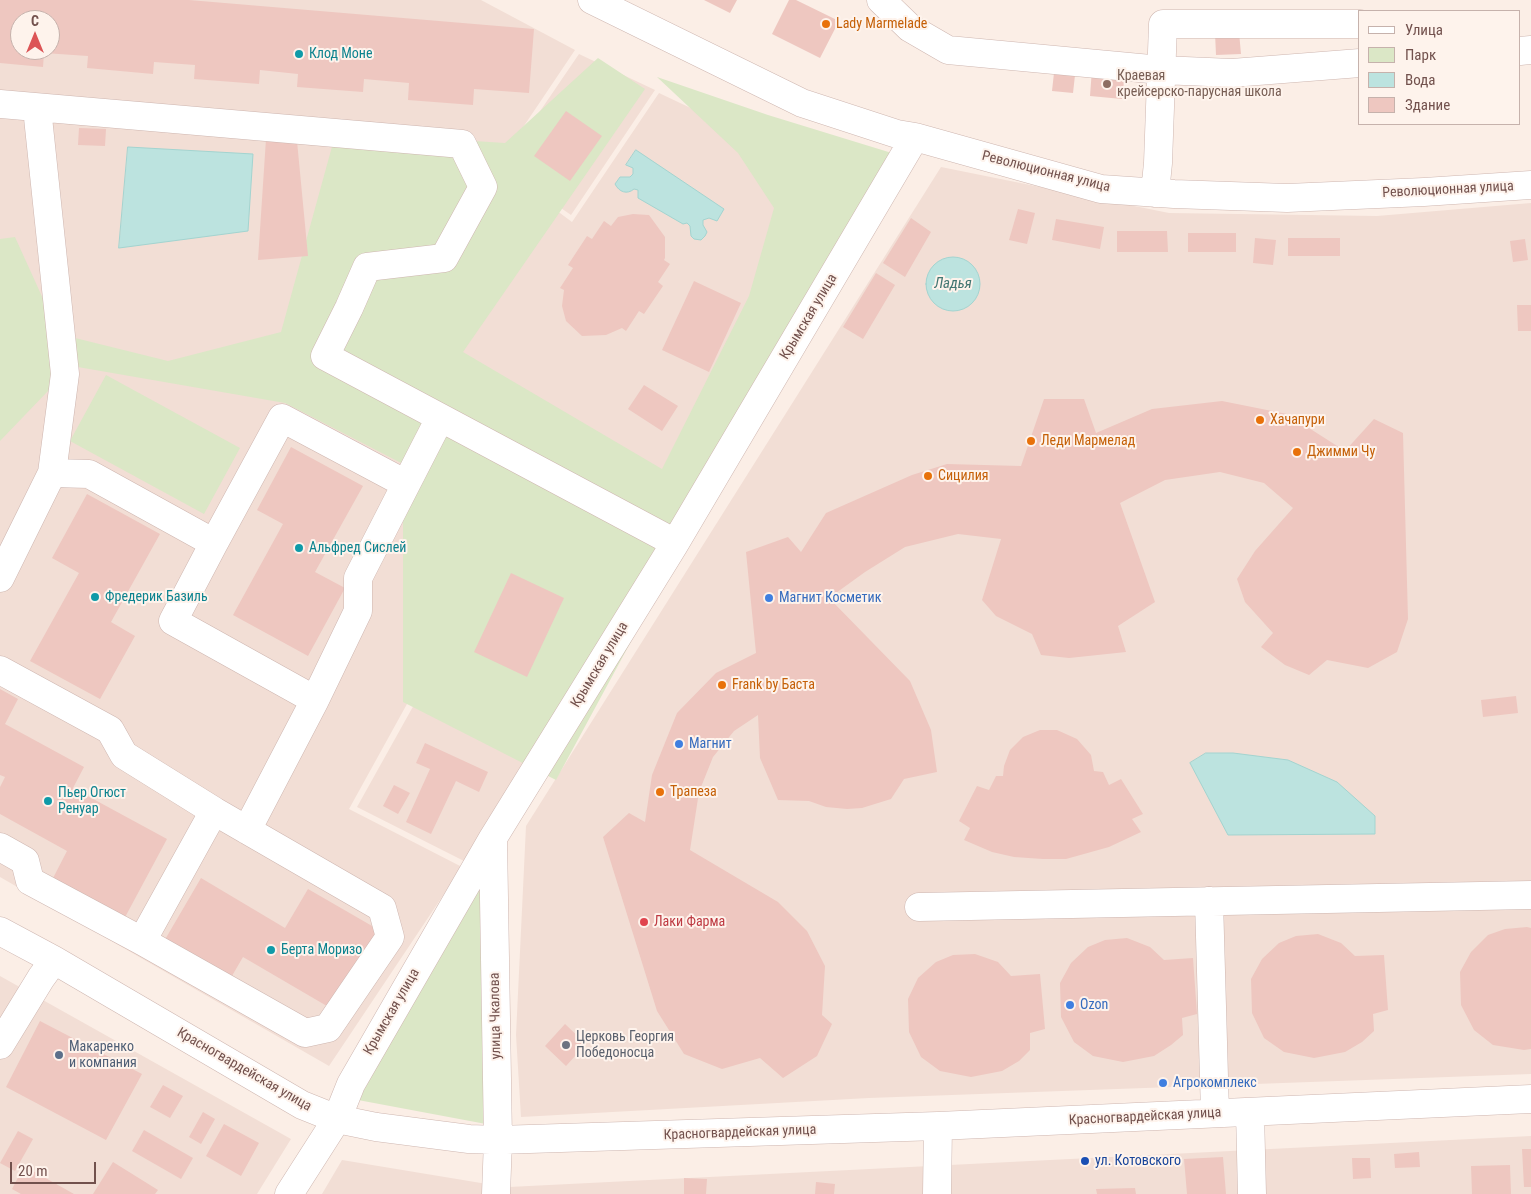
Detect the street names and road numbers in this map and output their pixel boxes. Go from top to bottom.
street label: Революционная улица [980,148,1112,196]
street label: Революционная улица [1382,178,1514,202]
street label: Крымская улица [777,271,841,363]
street label: Крымская улица [568,619,632,711]
street label: Крымская улица [361,966,423,1058]
street label: улица Чкалова [487,972,505,1060]
street label: Красногвардейская улица [174,1025,314,1115]
street label: Красногвардейская улица [1068,1105,1222,1129]
street label: Красногвардейская улица [663,1122,817,1144]

